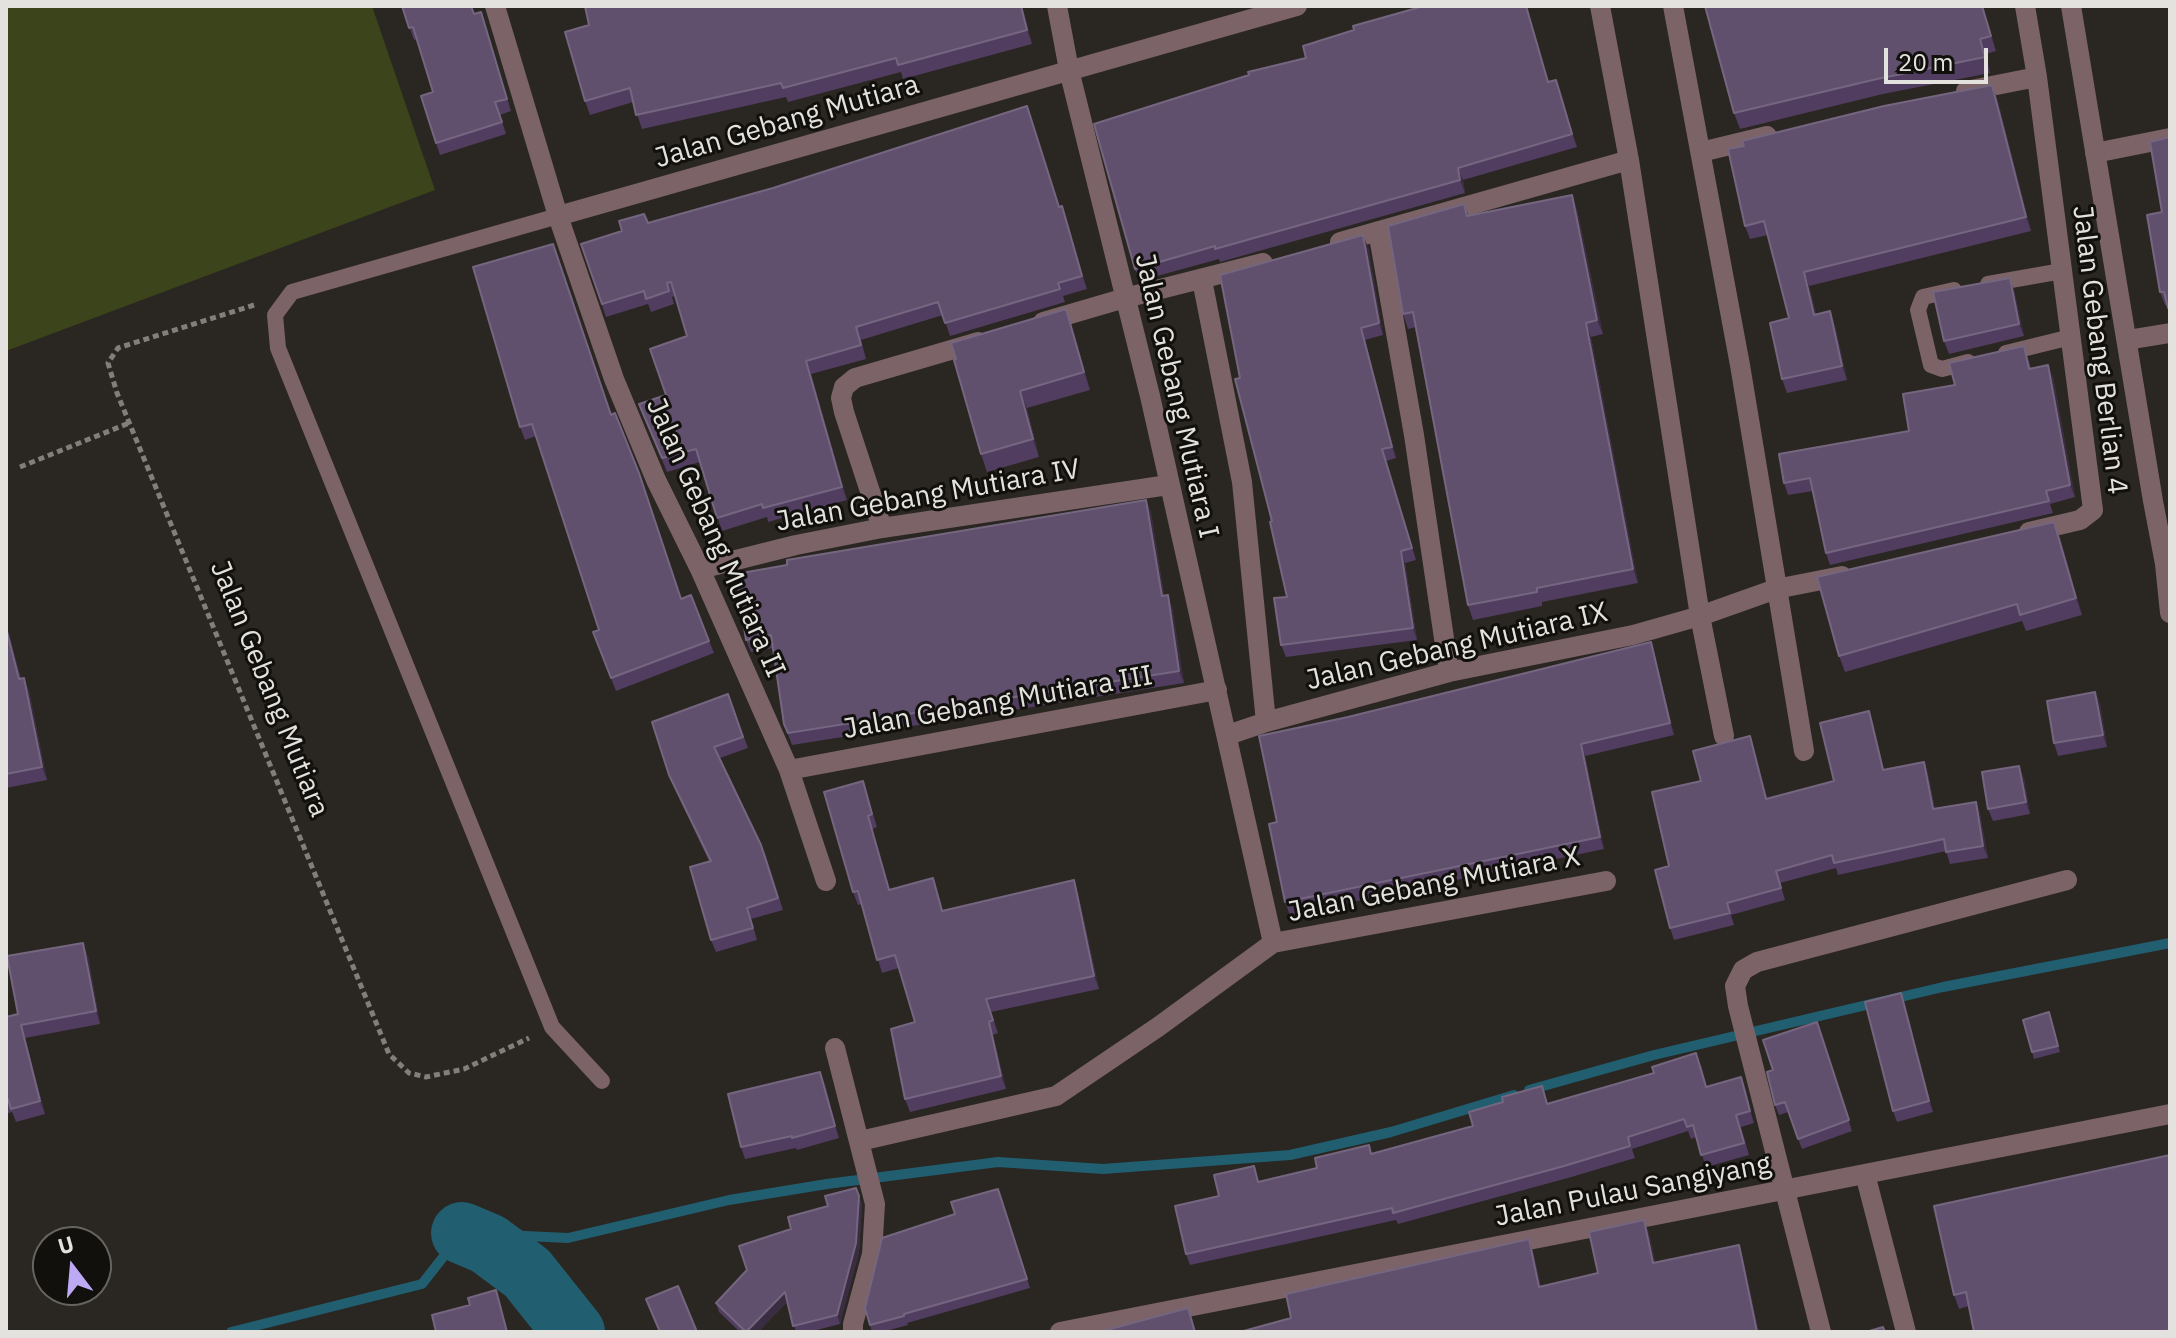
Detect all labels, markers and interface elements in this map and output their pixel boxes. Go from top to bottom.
scale bar [1888,32,1992,82]
text: 20 m [1898,46,1953,78]
street label: Jalan Gebang Mutiara [651,68,923,176]
street label: Jalan Gebang Berlian 4 [2065,204,2133,496]
street label: Jalan Gebang Mutiara I [1127,250,1225,542]
street label: Jalan Gebang Mutiara II [638,393,792,683]
street label: Jalan Gebang Mutiara IV [773,453,1083,539]
street label: Jalan Gebang Mutiara [202,556,336,822]
street label: Jalan Gebang Mutiara IX [1303,596,1611,698]
street label: Jalan Gebang Mutiara III [841,659,1155,747]
street label: Jalan Gebang Mutiara X [1285,840,1583,930]
street label: Jalan Pulau Sangiyang [1492,1148,1774,1234]
north arrow [32,1226,112,1306]
text: U [54,1228,77,1260]

